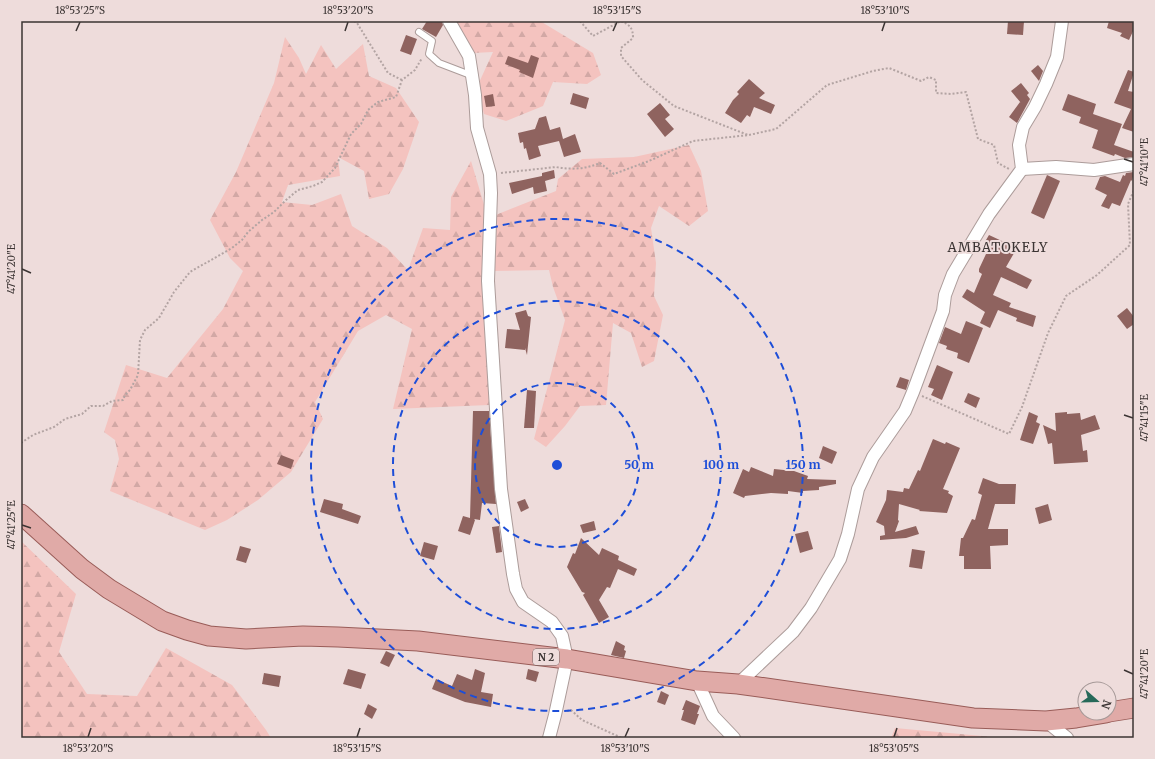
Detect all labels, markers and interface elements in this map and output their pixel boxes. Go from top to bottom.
text: 18°53'25"S [55,4,105,17]
text: 18°53'20"S [323,4,373,17]
text: 18°53'15"S [593,4,641,17]
text: 18°53'10"S [861,4,910,17]
text: 47°41'10"E [1138,137,1151,186]
district label: AMBATOKELY [947,239,1048,256]
text: 47°41'20"E [5,243,18,294]
text: 47°41'15"E [1138,394,1151,442]
text: 50 m [624,457,654,472]
text: 100 m [703,457,739,472]
text: 150 m [786,457,821,472]
centre of rings [550,458,564,472]
text: 47°41'25"E [5,500,18,550]
text: 47°41'20"E [1138,648,1151,699]
road number: N 2 [533,649,559,665]
north arrow [1077,681,1117,721]
text: N [1098,698,1114,711]
text: 18°53'20"S [63,742,113,755]
text: 18°53'15"S [333,742,381,755]
text: 18°53'10"S [601,742,650,755]
text: 18°53'05"S [869,742,919,755]

